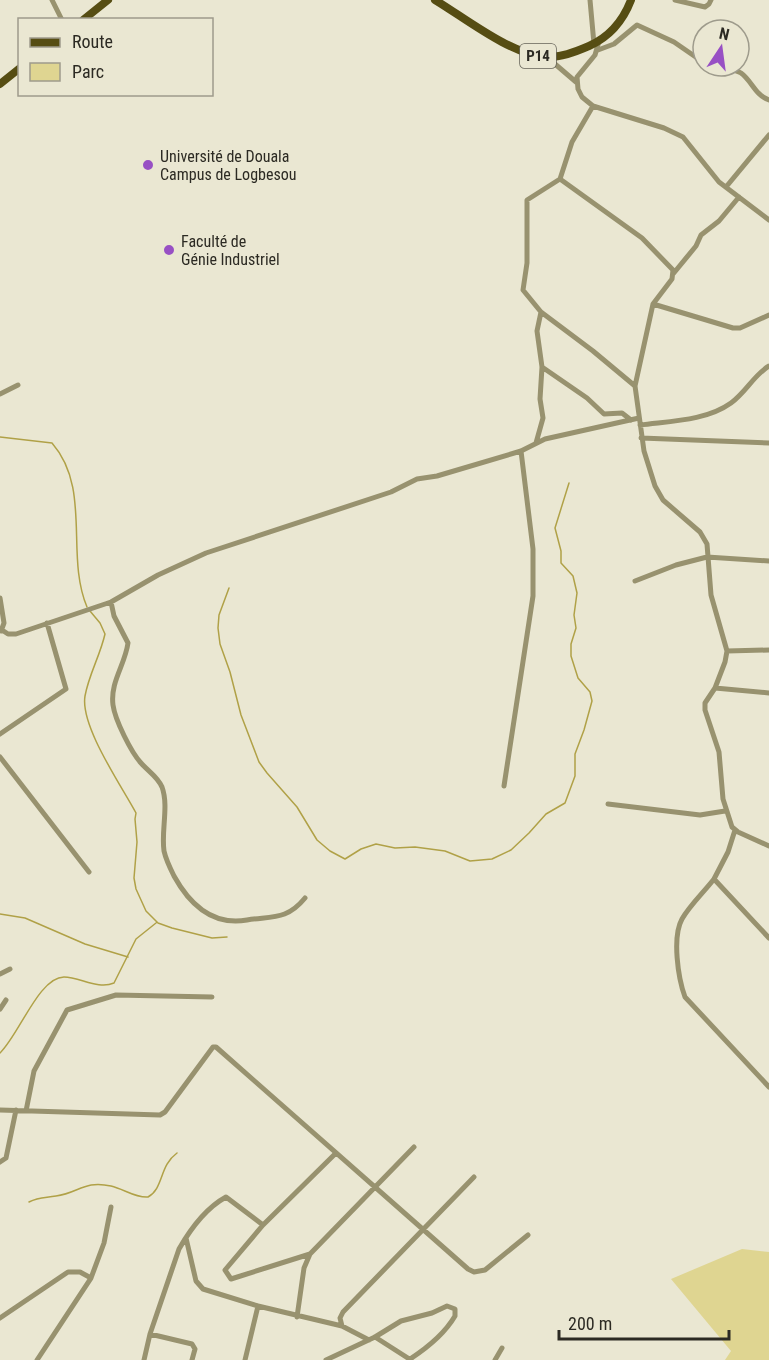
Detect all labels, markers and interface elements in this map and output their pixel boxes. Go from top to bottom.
legend [18,18,213,96]
north arrow [691,18,751,78]
text: N [717,24,731,44]
text: Route [72,31,113,52]
road number: P14 [520,44,556,68]
text: Parc [72,61,104,82]
place label: Université de Douala Campus de Logbesou [160,147,296,184]
marker: Université de Douala Campus de Logbesou [141,158,155,172]
place label: Faculté de Génie Industriel [181,232,280,269]
marker: Faculté de Génie Industriel [162,243,176,257]
scale bar [559,1303,728,1341]
text: 200 m [568,1313,612,1334]

